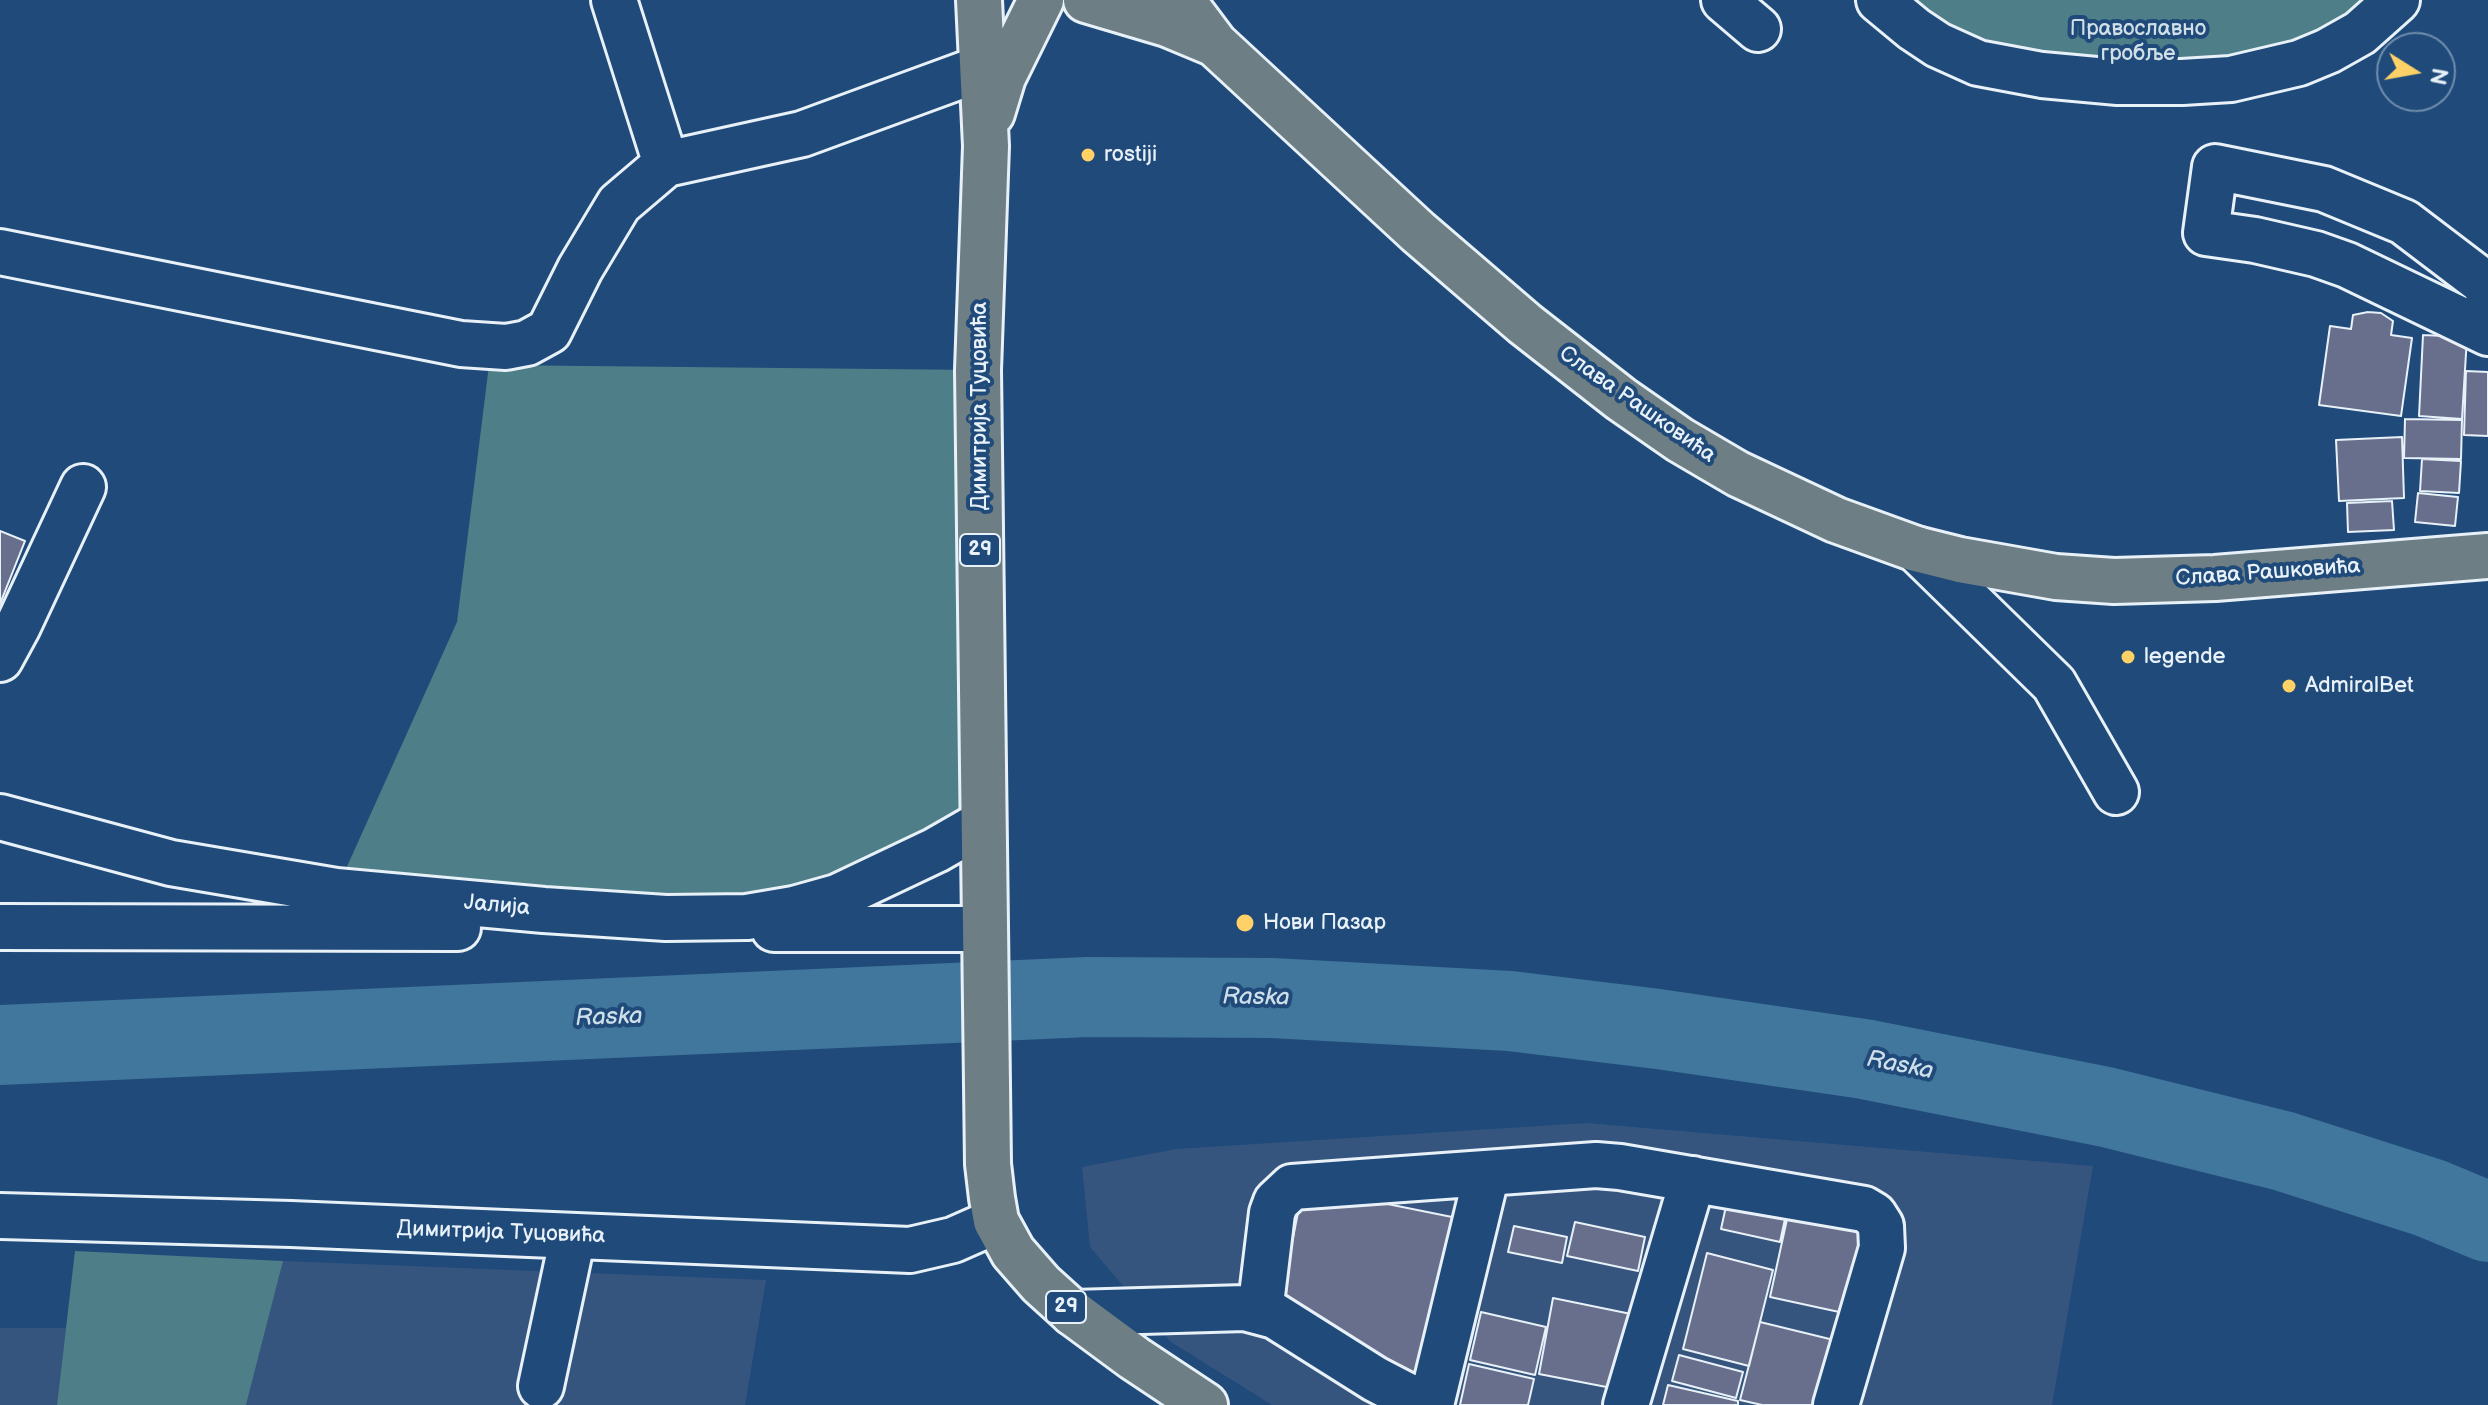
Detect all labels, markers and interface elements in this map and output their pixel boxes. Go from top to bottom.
park label: Православно гробље [2070,16,2206,68]
north arrow [2376,32,2456,112]
text: N [2423,66,2453,87]
place label: rostiji [1104,142,1157,168]
marker: rostiji [1079,146,1097,164]
street label: Димитрија Туцовића [967,302,993,510]
street label: Слава Рашковића [1554,341,1720,469]
road number: 29 [960,534,1000,566]
street label: Слава Рашковића [2175,553,2361,593]
place label: legende [2144,644,2226,670]
marker: legende [2119,648,2137,666]
place label: AdmiralBet [2305,673,2414,699]
marker: AdmiralBet [2280,677,2298,695]
street label: Јалија [463,890,531,922]
place label: Нови Пазар [1263,910,1386,936]
marker: Нови Пазар [1234,912,1256,934]
water label: Raska [1222,983,1290,1013]
water label: Raska [575,1002,643,1034]
water label: Raska [1864,1045,1936,1087]
street label: Димитрија Туцовића [396,1216,606,1250]
road number: 29 [1046,1291,1086,1323]

